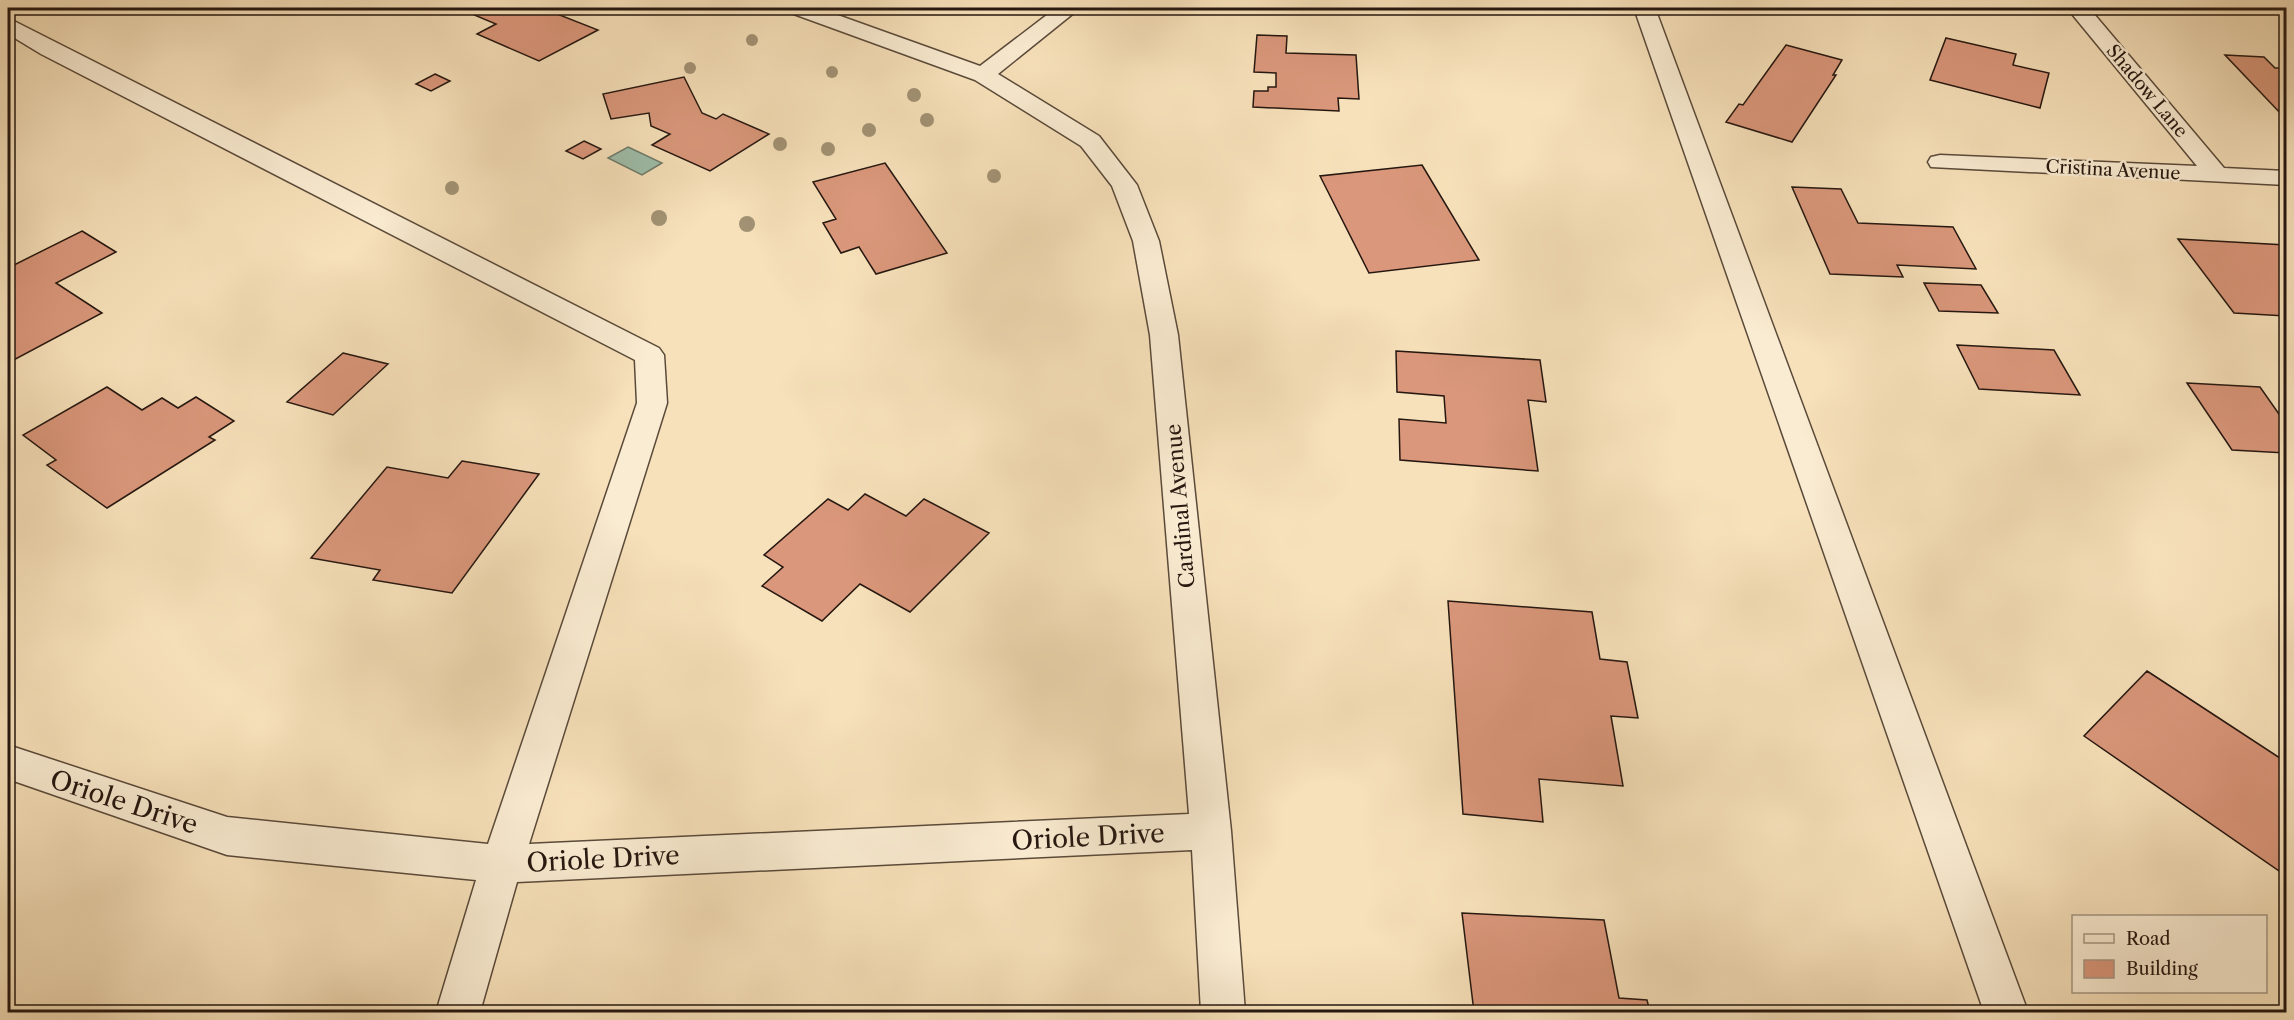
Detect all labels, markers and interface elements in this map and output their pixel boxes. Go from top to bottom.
street label: Shadow Lane [2102,40,2192,142]
street label: Cristina Avenue [2045,155,2181,185]
street label: Cardinal Avenue [1160,423,1200,589]
street label: Oriole Drive [46,763,202,841]
street label: Oriole Drive [1011,817,1165,857]
street label: Oriole Drive [526,839,680,879]
legend [2072,915,2267,993]
text: Road [2126,928,2171,950]
text: Building [2126,958,2198,980]

